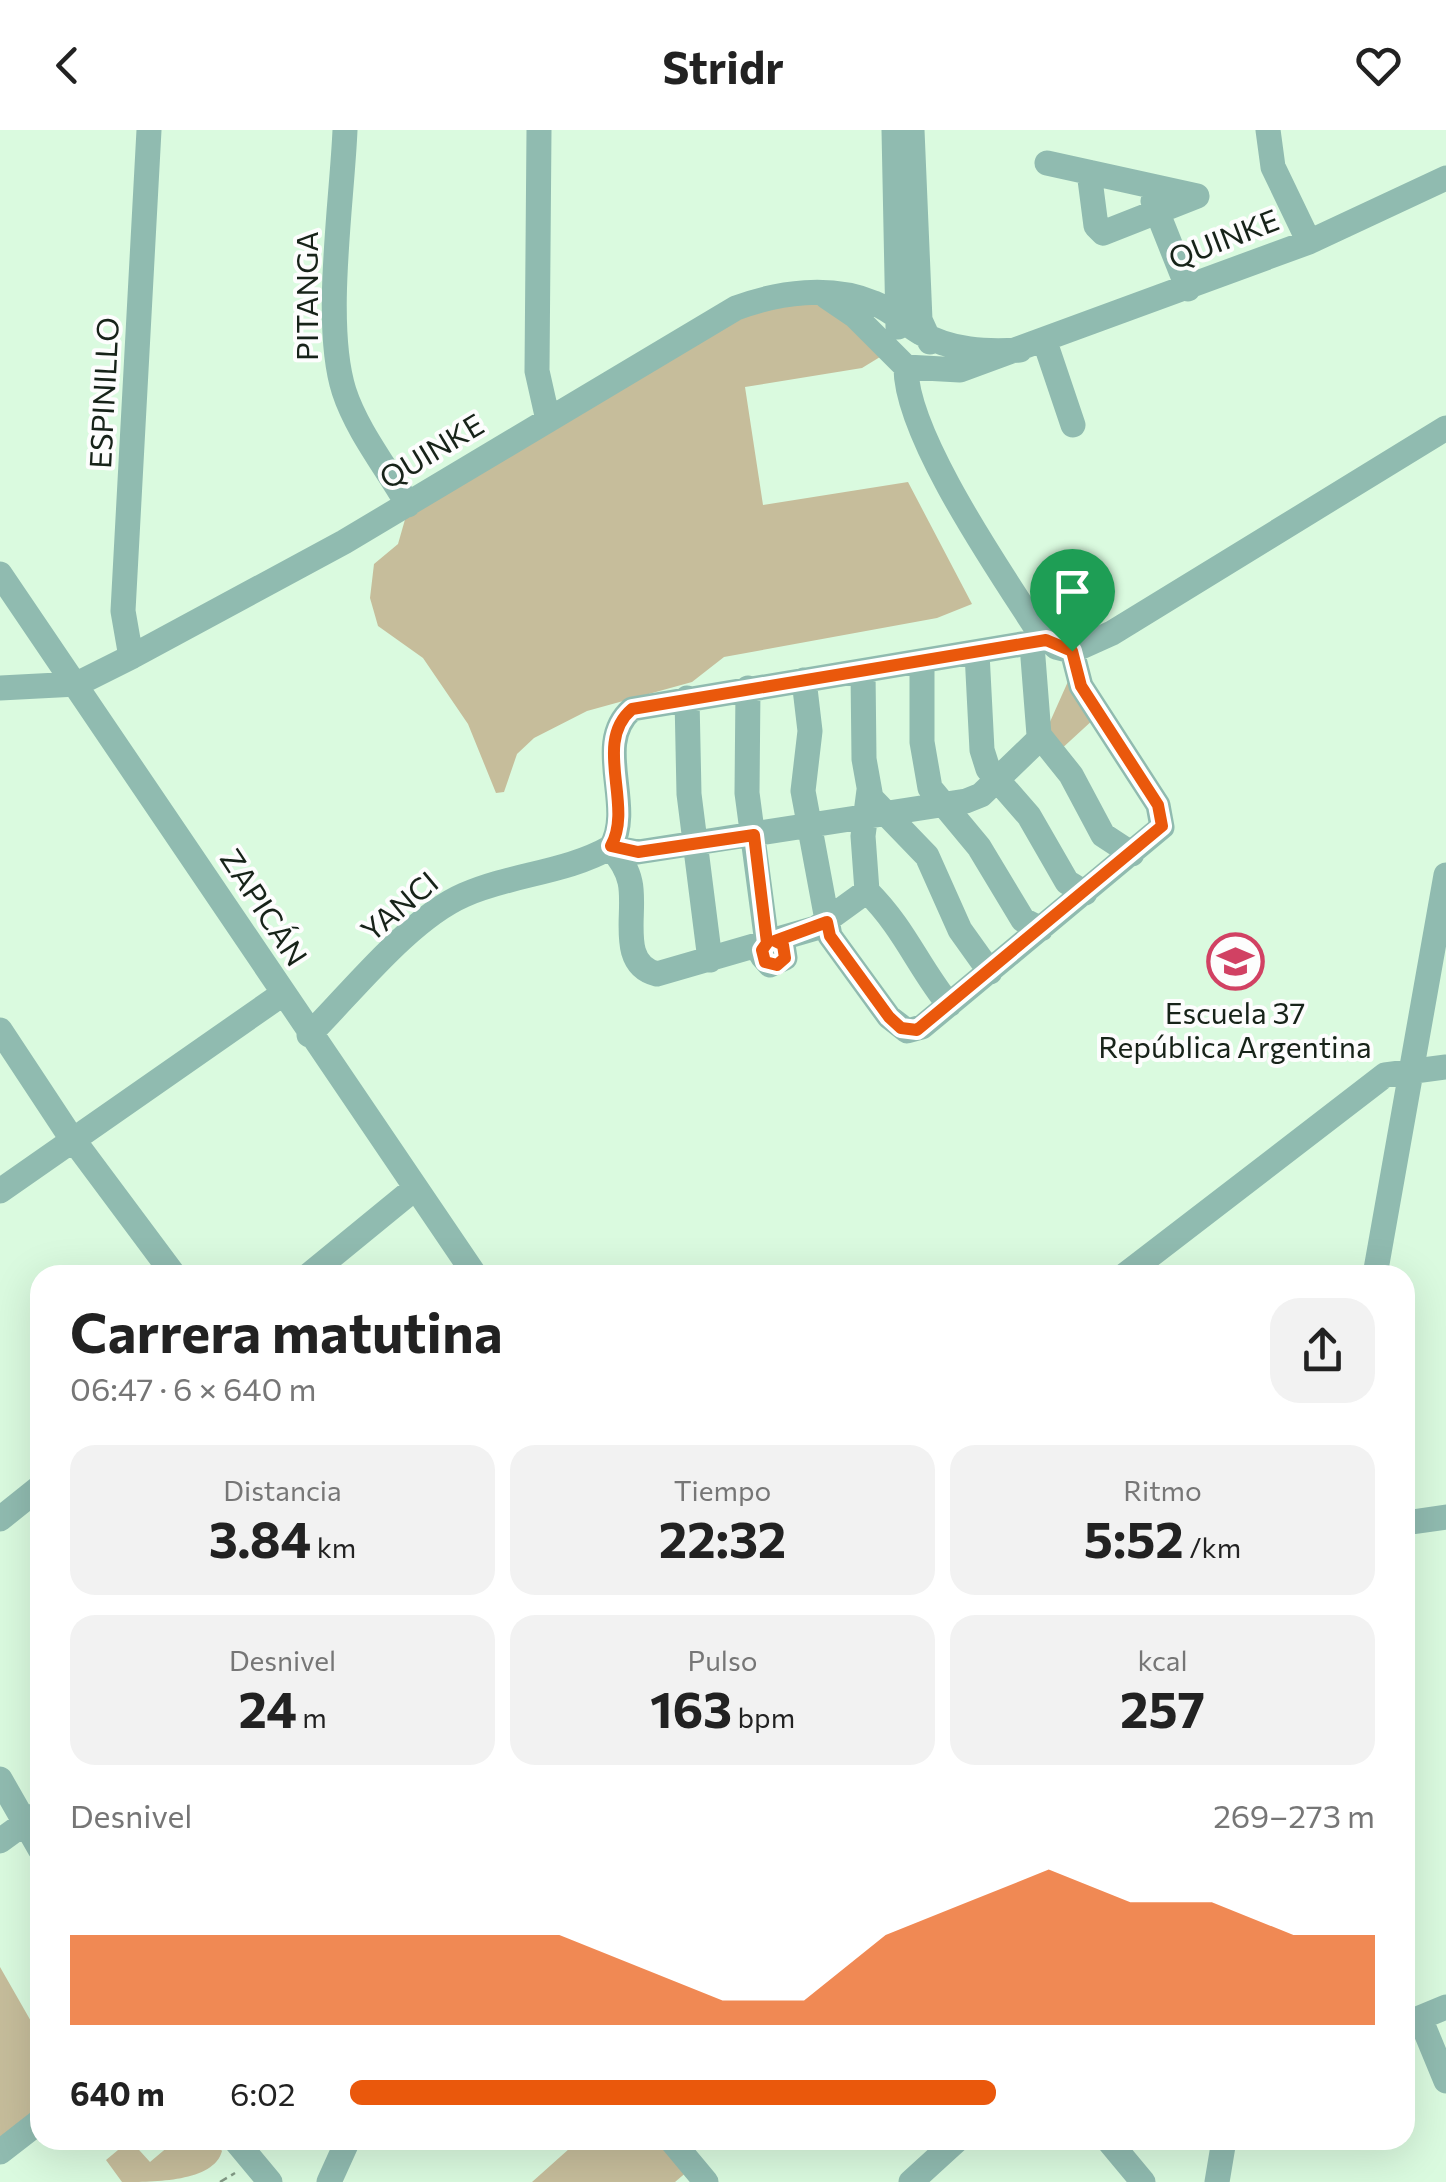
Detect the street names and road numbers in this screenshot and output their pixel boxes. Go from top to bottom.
street label: QUINKE [1163,200,1284,276]
street label: PITANGA [287,231,324,361]
street label: ESPINILLO [80,316,125,470]
street label: QUINKE [372,404,490,495]
street label: ZAPICÁN [214,841,317,972]
street label: YANCI [352,862,444,948]

